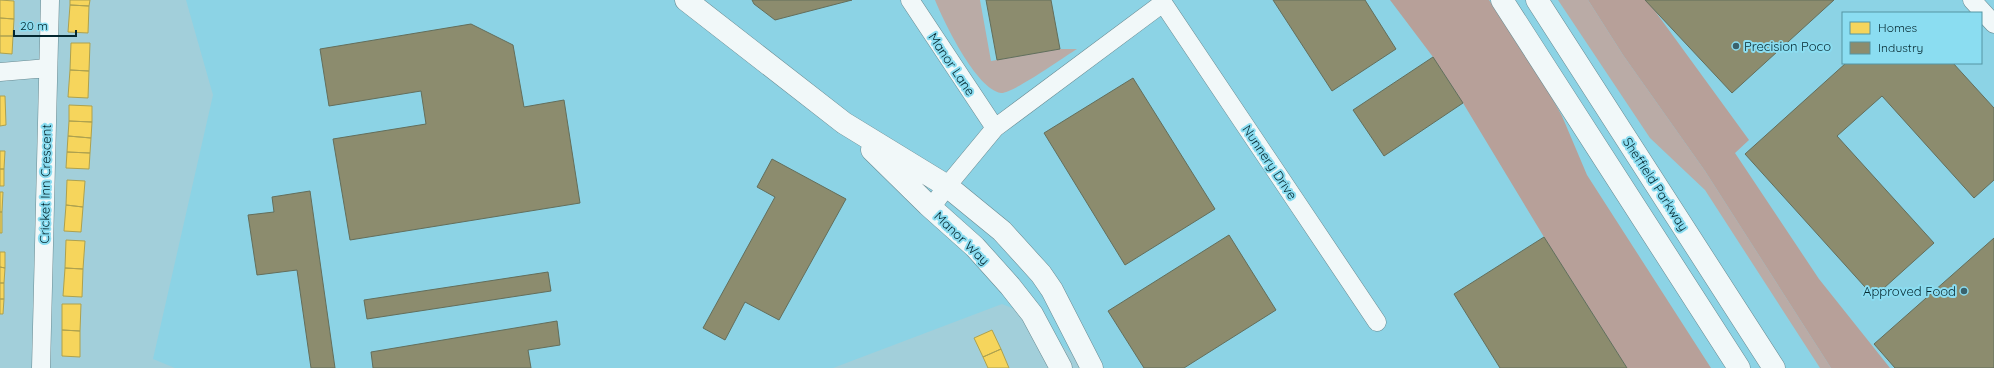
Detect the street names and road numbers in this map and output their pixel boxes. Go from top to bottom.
street label: Manor Lane [925,30,979,98]
street label: Nunnery Drive [1239,122,1301,202]
street label: Cricket Inn Crescent [36,124,54,244]
street label: Sheffield Parkway [1620,134,1692,234]
street label: Manor Way [931,208,993,268]

